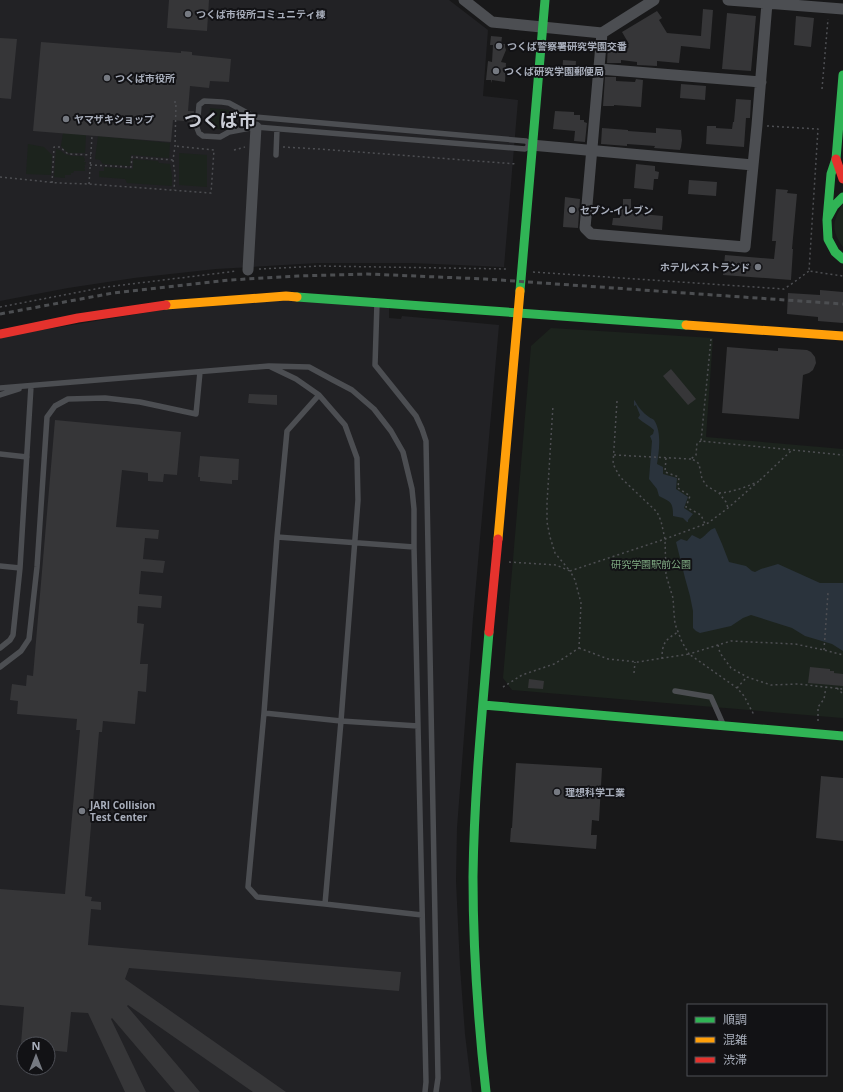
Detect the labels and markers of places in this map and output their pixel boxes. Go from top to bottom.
place label: つくば市役所コミュニティ棟 [196,7,325,21]
marker: つくば市役所コミュニティ棟 [183,9,193,19]
place label: つくば警察署研究学園交番 [507,39,627,53]
marker: つくば警察署研究学園交番 [494,41,504,51]
place label: つくば研究学園郵便局 [504,64,604,78]
marker: つくば研究学園郵便局 [491,66,501,76]
place label: つくば市役所 [115,71,175,85]
marker: つくば市役所 [102,73,112,83]
place label: ヤマザキショップ [74,112,154,126]
marker: ヤマザキショップ [61,114,71,124]
place label: セブン-イレブン [580,203,653,217]
marker: セブン-イレブン [567,205,577,215]
place label: ホテルベストランド [660,260,750,274]
marker: ホテルベストランド [753,262,763,272]
place label: 理想科学工業 [565,785,625,799]
marker: 理想科学工業 [552,787,562,797]
place label: JARI Collision Test Center [89,798,155,824]
marker: JARI Collision Test Center [77,806,87,816]

